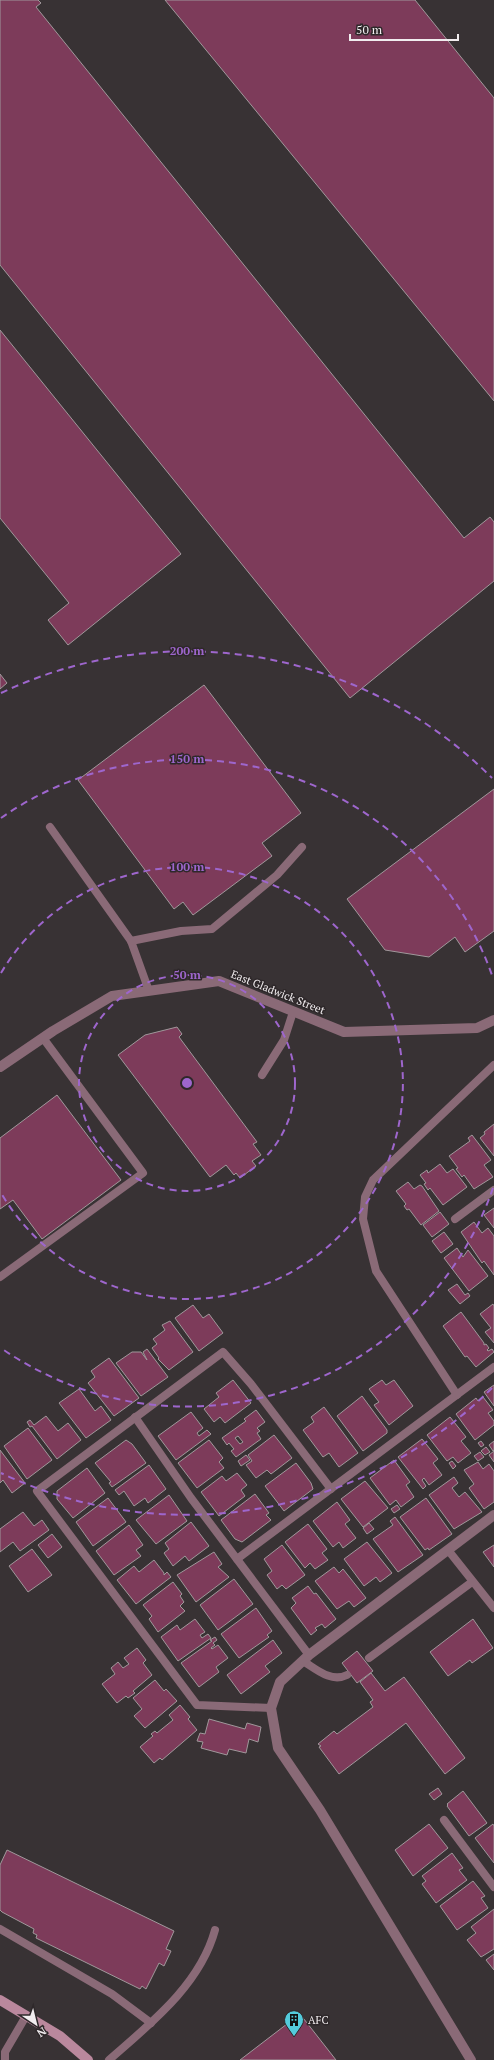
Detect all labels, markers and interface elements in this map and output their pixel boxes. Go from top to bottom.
scale bar [350,16,458,42]
text: 50 m [356,22,383,37]
text: 200 m [170,643,204,658]
text: 150 m [170,751,204,766]
text: 100 m [170,859,204,874]
text: 50 m [173,967,201,982]
street label: East Gladwick Street [229,967,327,1017]
centre of rings [180,1076,194,1090]
north arrow [16,2004,56,2044]
building icon: AFC [283,2009,305,2037]
place label: AFC [308,2013,329,2027]
text: N [34,2024,49,2041]

